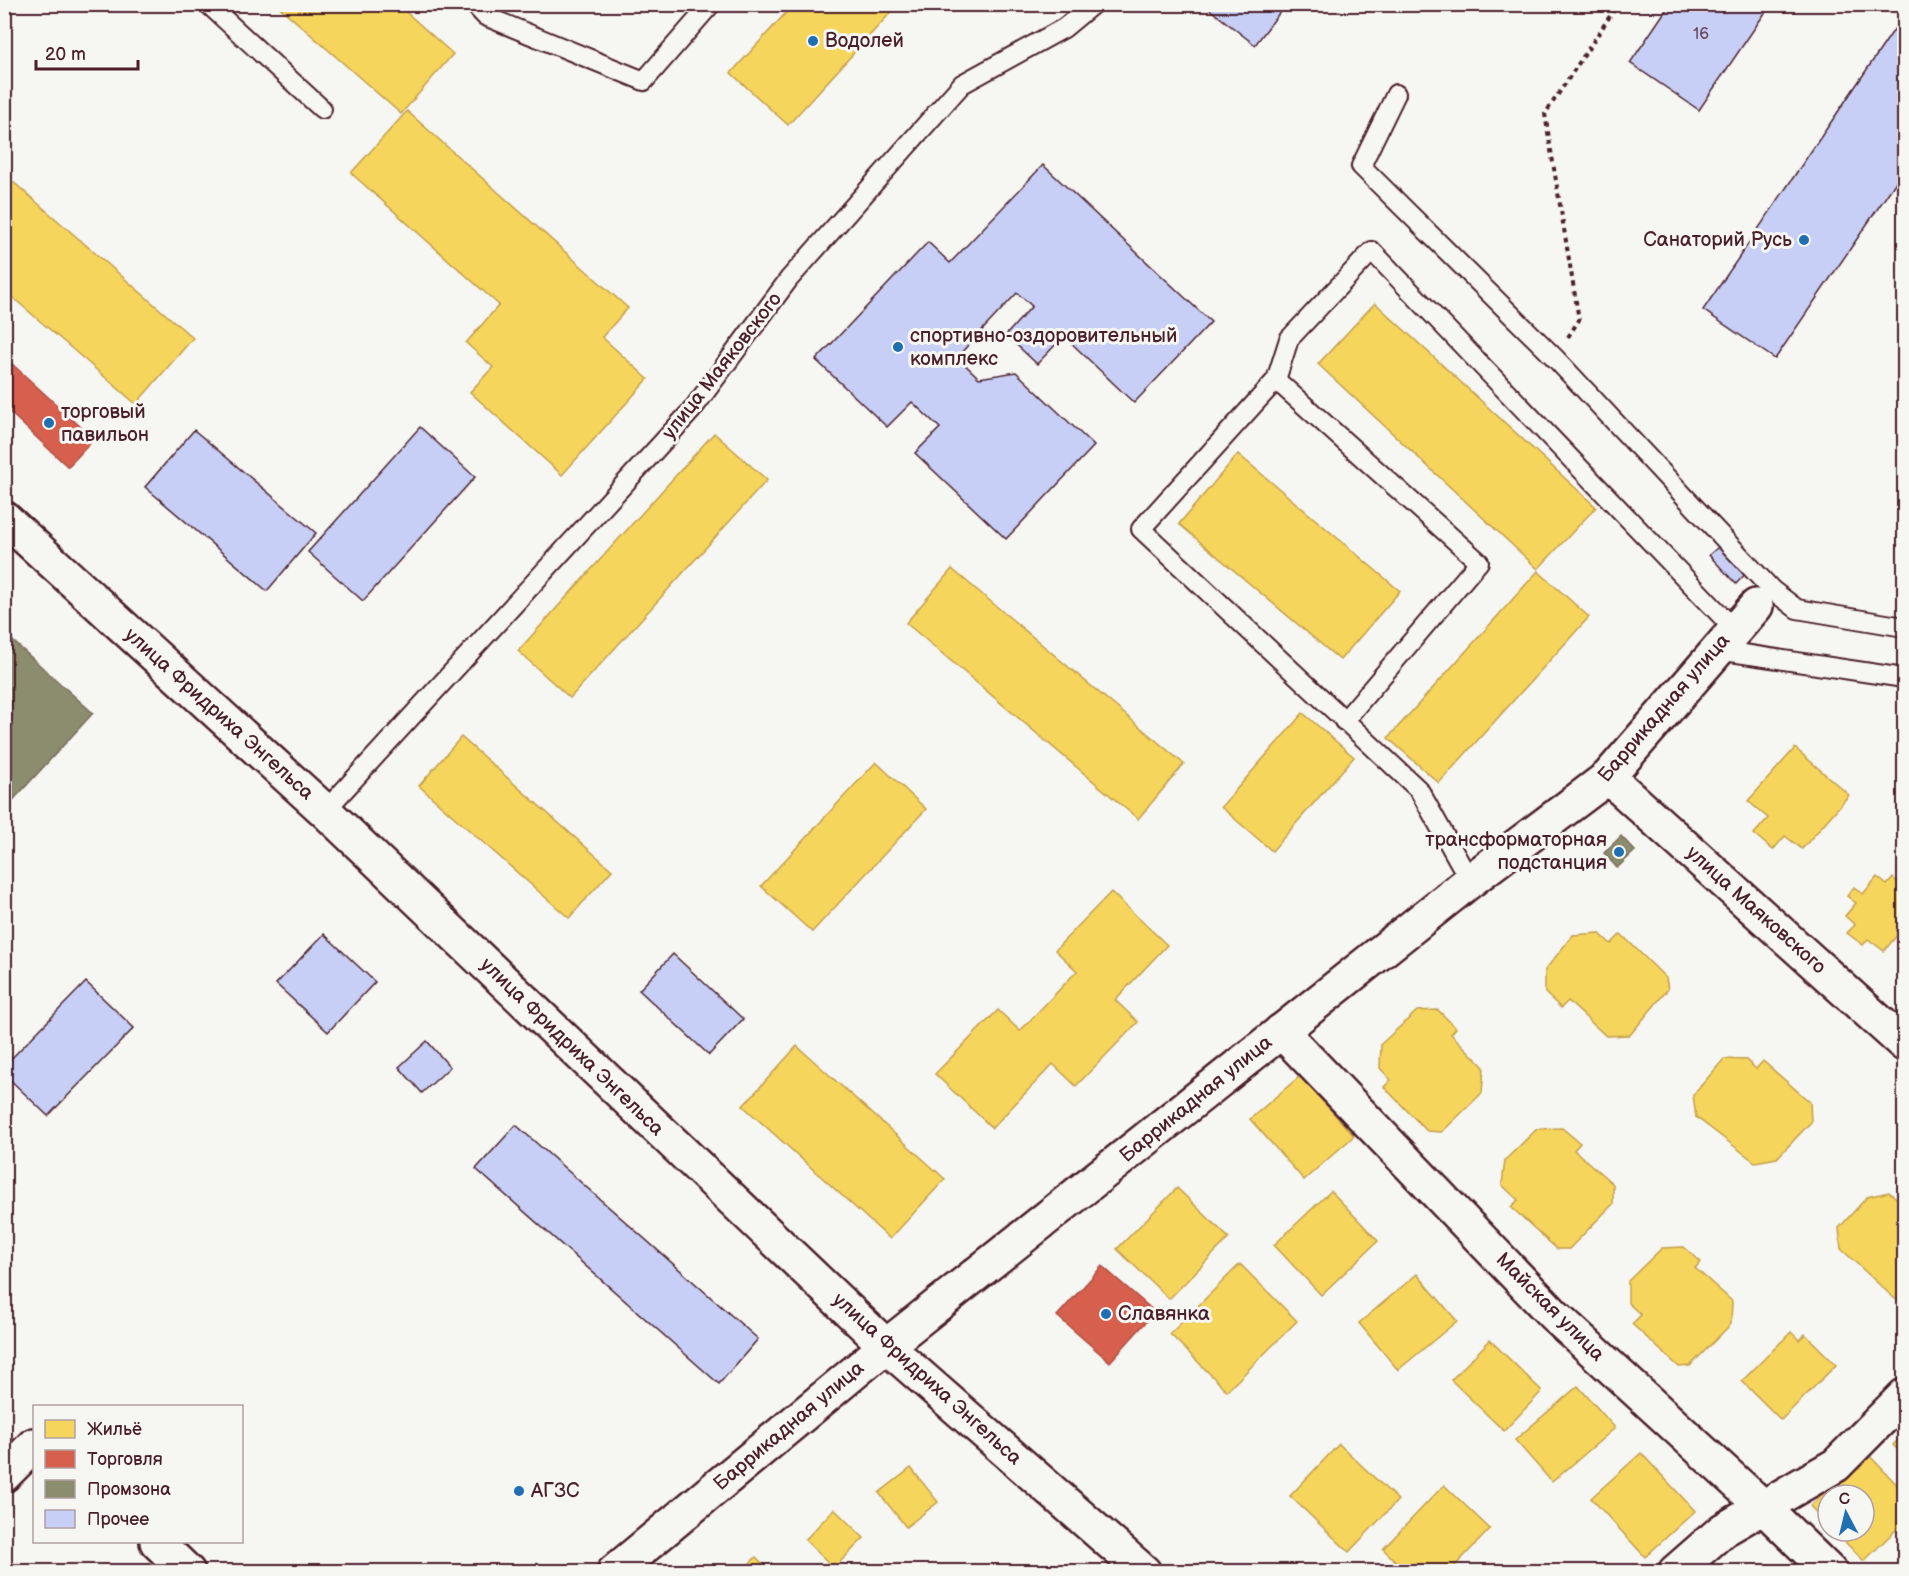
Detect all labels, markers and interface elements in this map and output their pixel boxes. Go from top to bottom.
house number: 16 [1693,25,1709,44]
place label: Водолей [825,29,904,53]
scale bar [36,33,138,71]
marker: Водолей [806,34,820,48]
text: 20 m [45,44,86,65]
place label: Санаторий Русь [1643,228,1792,252]
marker: Санаторий Русь [1797,233,1811,247]
street label: улица Маяковского [657,288,787,444]
place label: спортивно-оздоровительный комплекс [910,324,1177,371]
marker: спортивно-оздоровительный комплекс [891,340,905,354]
place label: торговый павильон [61,400,149,447]
marker: торговый павильон [42,416,56,430]
street label: улица Фридриха Энгельса [120,623,319,805]
street label: Баррикадная улица [1593,629,1735,787]
place label: трансформаторная подстанция [1425,828,1607,875]
street label: улица Маяковского [1681,841,1831,979]
marker: трансформаторная подстанция [1612,845,1626,859]
street label: улица Фридриха Энгельса [475,953,669,1141]
street label: Баррикадная улица [1115,1030,1277,1168]
street label: Майская улица [1491,1248,1609,1366]
street label: улица Фридриха Энгельса [828,1288,1027,1470]
place label: Славянка [1118,1302,1210,1326]
marker: Славянка [1099,1307,1113,1321]
street label: Баррикадная улица [709,1356,869,1496]
legend [33,1405,243,1543]
text: Жильё [87,1419,142,1440]
text: Торговля [87,1449,163,1470]
text: Промзона [87,1479,171,1500]
place label: АГЗС [530,1479,580,1503]
north arrow [1816,1483,1876,1543]
marker: АГЗС [512,1484,526,1498]
text: С [1838,1489,1851,1510]
text: Прочее [87,1509,149,1530]

